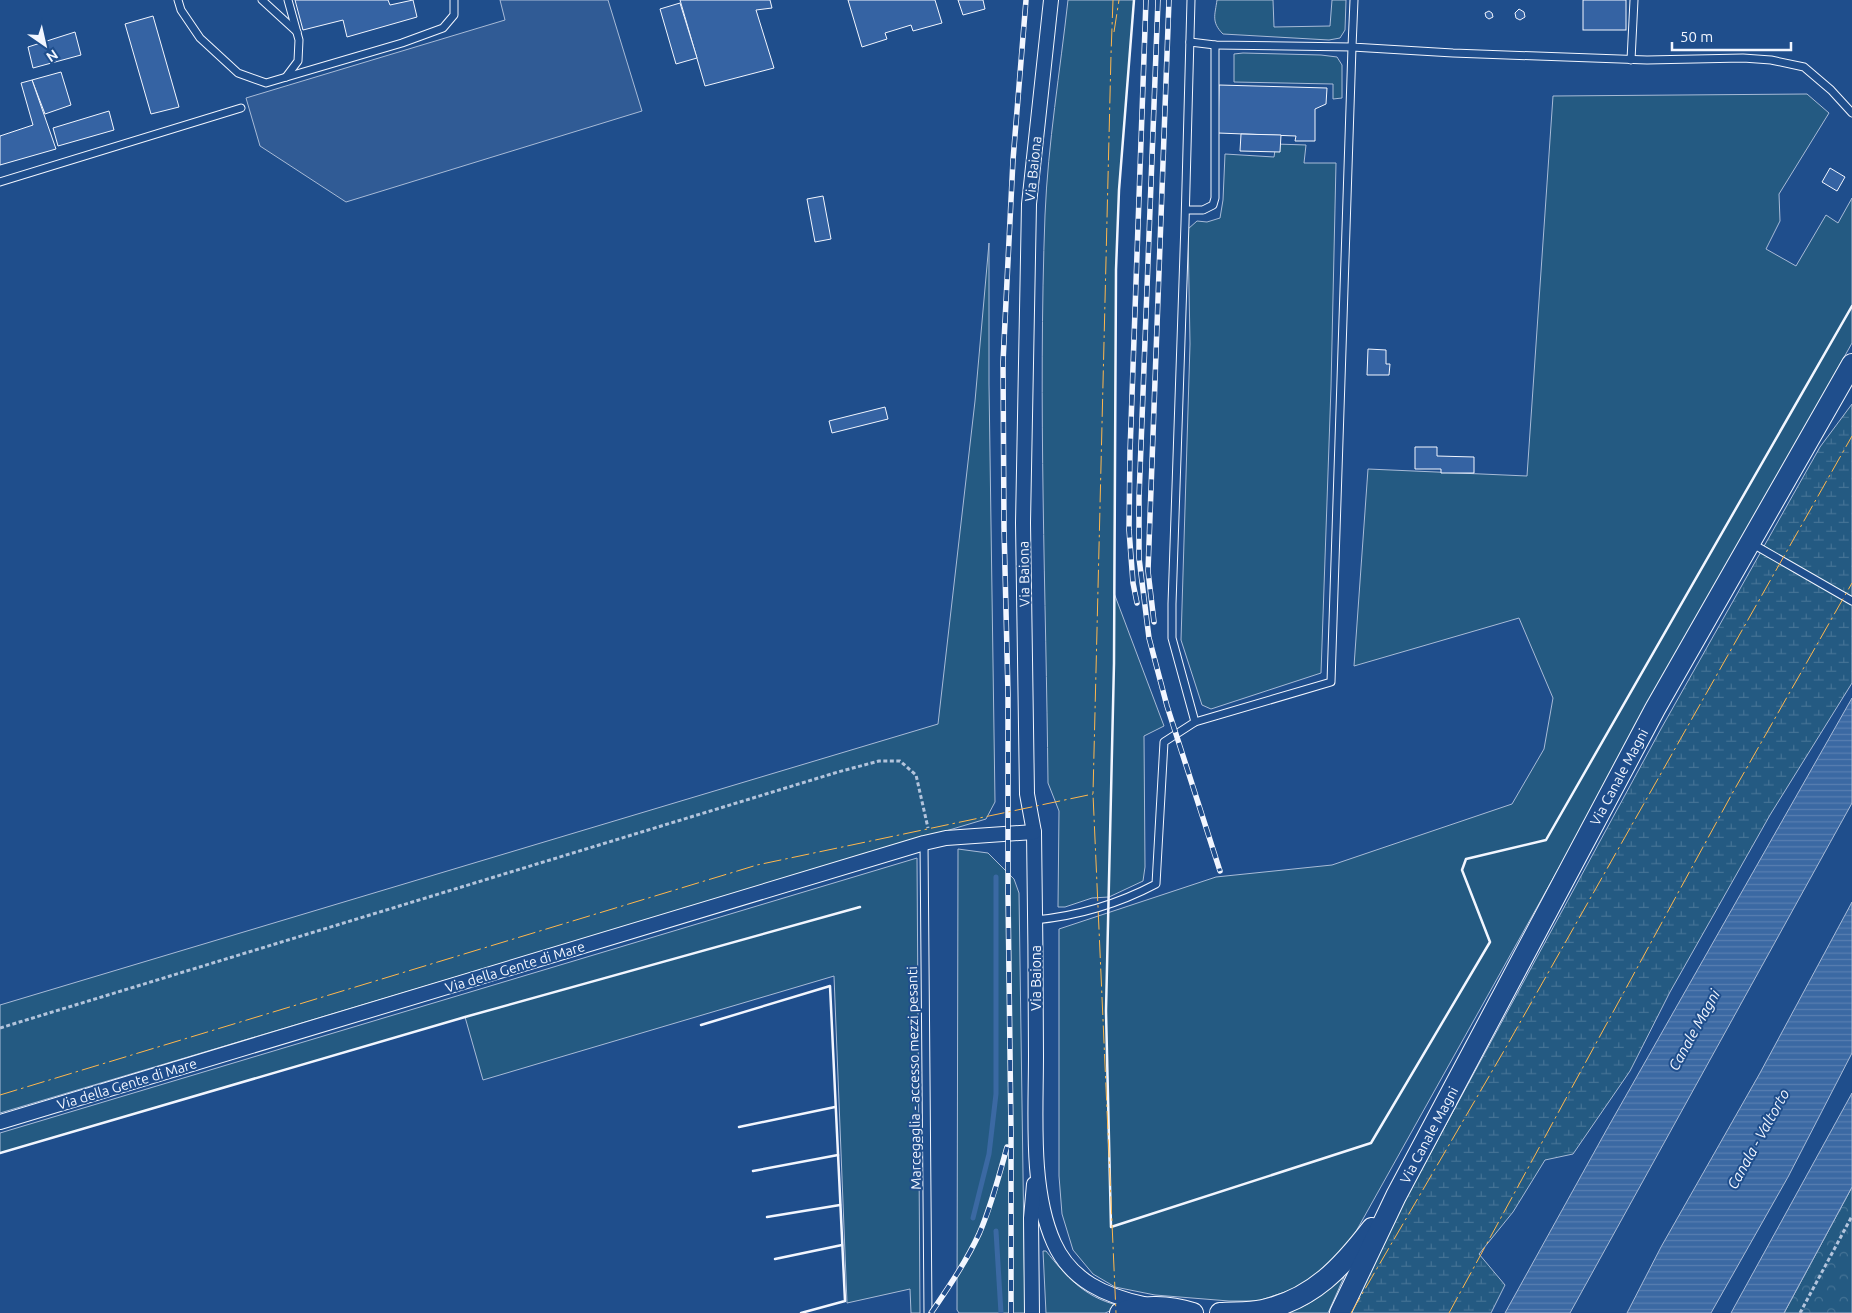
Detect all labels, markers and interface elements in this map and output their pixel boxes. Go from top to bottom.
north arrow [20,20,70,70]
scale bar [1672,20,1791,52]
text: 50 m [1680,28,1713,45]
text: N [43,46,61,65]
street label: Via Baiona [1022,135,1044,203]
street label: Via Baiona [1015,541,1033,607]
street label: Via Canale Magni [1587,726,1651,828]
street label: Via della Gente di Mare [443,938,587,996]
street label: Via Baiona [1028,945,1044,1011]
street label: Marcegaglia - accesso mezzi pesanti [904,966,924,1190]
water label: Canale Magni [1665,986,1724,1073]
street label: Via della Gente di Mare [55,1055,199,1113]
street label: Via Canale Magni [1397,1084,1461,1186]
water label: Canala - Valtorto [1723,1086,1793,1192]

